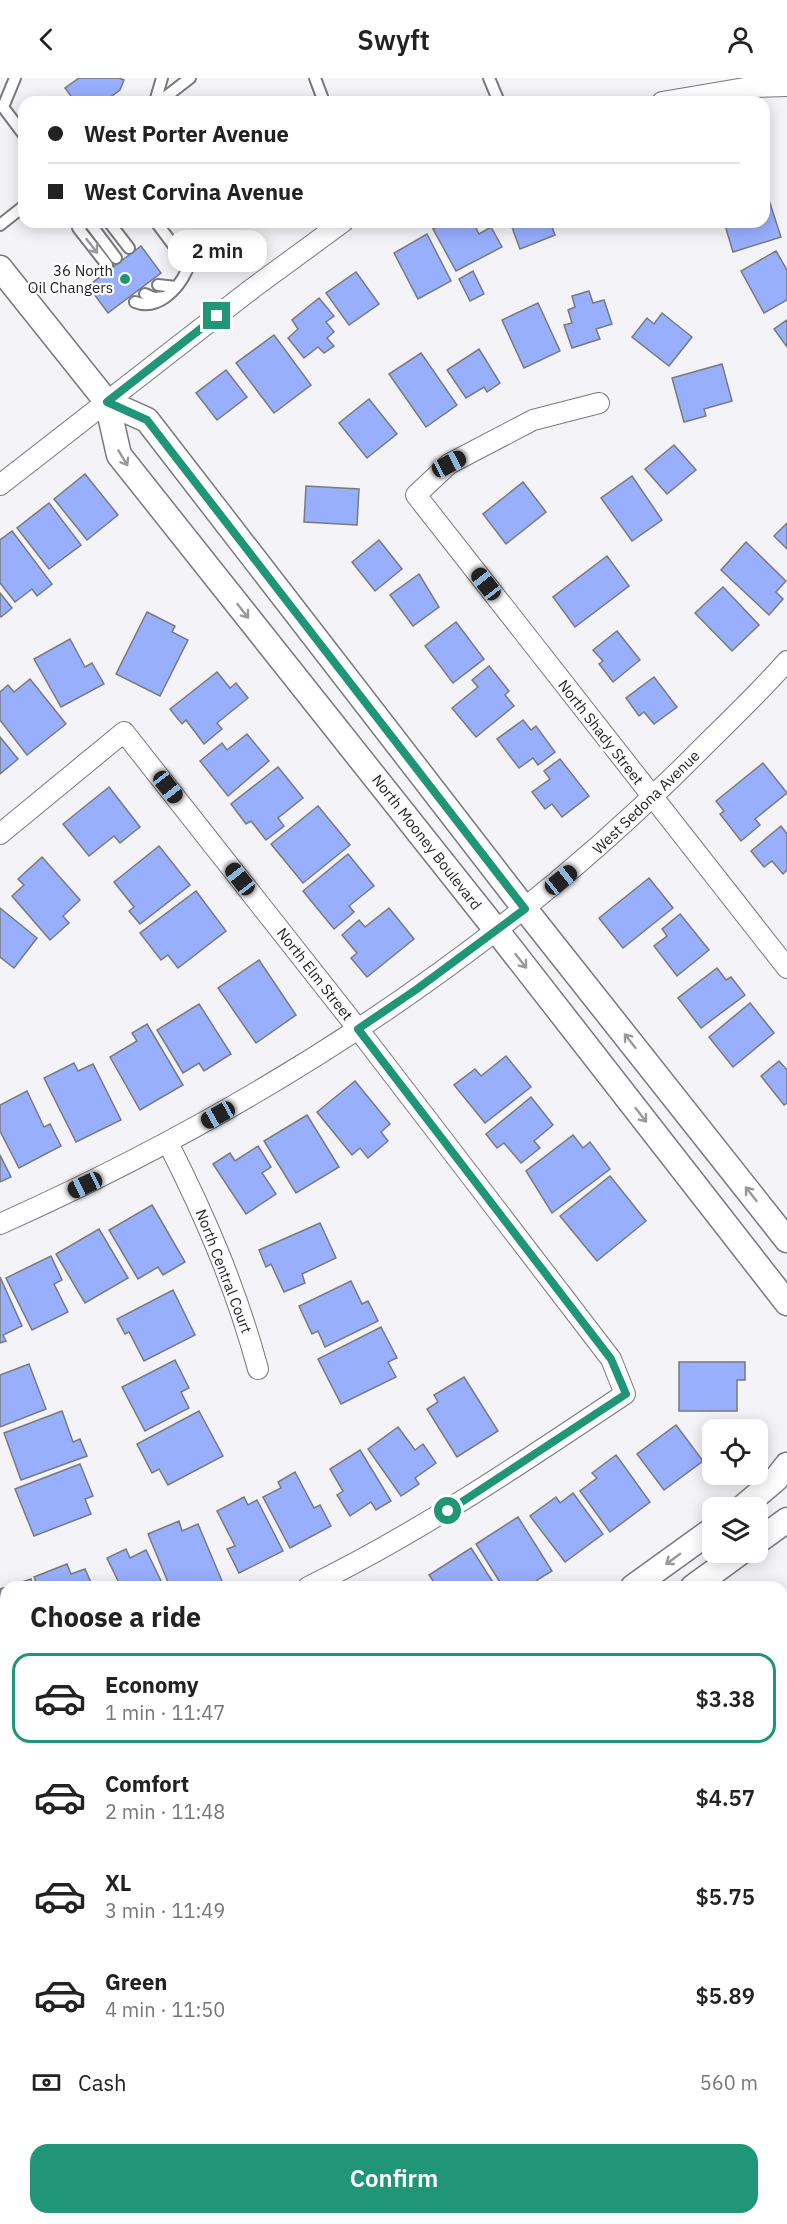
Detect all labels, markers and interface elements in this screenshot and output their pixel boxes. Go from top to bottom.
text: Swyft [357,22,430,57]
icon: back [30,23,63,56]
icon: person [724,23,757,56]
text: West Porter Avenue [84,119,289,148]
text: West Corvina Avenue [84,177,304,206]
callout: 2 min [168,229,266,271]
text: 2 min [192,237,243,264]
one-way arrow [86,238,99,254]
place label: 36 North Oil Changers [28,261,113,297]
marker: 36 North Oil Changers [118,272,132,286]
route end [203,302,230,329]
car [429,448,469,480]
one-way arrow [117,449,129,466]
car [468,564,504,604]
one-way arrow [237,603,250,619]
street label: North Shady Street [554,676,648,788]
street label: West Sedona Avenue [588,746,704,858]
car [150,767,186,807]
street label: North Mooney Boulevard [368,770,486,914]
car [222,859,258,899]
car [541,862,581,898]
street label: North Elm Street [273,924,357,1024]
one-way arrow [515,953,527,969]
one-way arrow [623,1034,636,1050]
car [198,1098,238,1132]
one-way arrow [634,1107,647,1123]
car [65,1169,105,1201]
one-way arrow [744,1186,757,1202]
street label: North Central Court [192,1206,256,1336]
map controls [702,1419,768,1563]
button: locate [702,1419,768,1485]
route start [434,1497,461,1524]
button: layers [702,1497,768,1563]
one-way arrow [665,1553,681,1565]
text: Choose a ride [30,1599,201,1634]
text: Economy [105,1670,199,1699]
icon: car [33,1671,87,1725]
text: $3.38 [696,1684,755,1713]
text: 1 min · 11:47 [105,1699,225,1726]
text: Comfort [105,1769,189,1798]
icon: car [33,1770,87,1824]
text: $4.57 [696,1783,755,1812]
text: 2 min · 11:48 [105,1798,225,1825]
text: XL [105,1868,131,1897]
icon: car [33,1869,87,1923]
text: $5.75 [696,1882,755,1911]
text: 3 min · 11:49 [105,1897,225,1924]
text: Green [105,1967,167,1996]
icon: car [33,1968,87,2022]
text: $5.89 [696,1981,755,2010]
text: 4 min · 11:50 [105,1996,225,2023]
icon: cash [30,2066,63,2099]
text: Cash [78,2068,127,2097]
text: 560 m [700,2069,758,2096]
button: Confirm [30,2144,758,2213]

